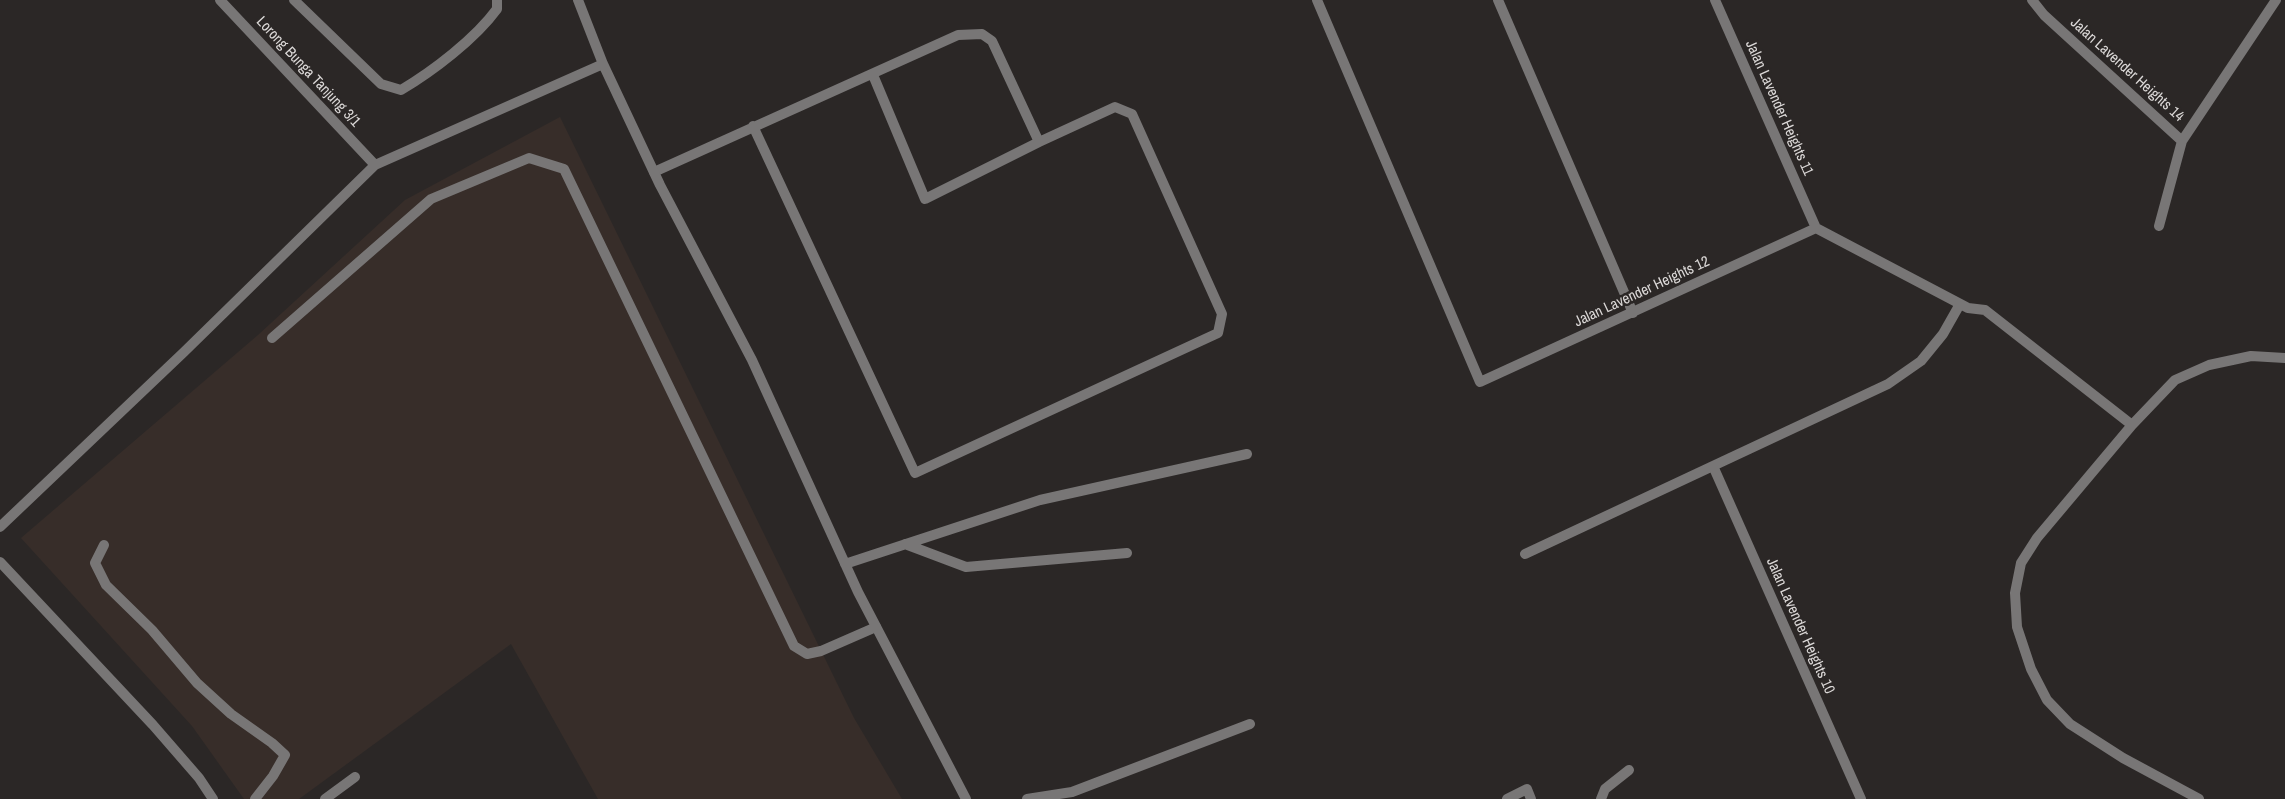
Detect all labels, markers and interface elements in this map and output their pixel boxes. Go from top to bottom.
street label: Lorong Bunga Tanjung 3/1 [252,13,364,131]
street label: Jalan Lavender Heights 14 [2066,14,2188,126]
street label: Jalan Lavender Heights 11 [1741,38,1817,178]
street label: Jalan Lavender Heights 12 [1572,253,1712,331]
street label: Jalan Lavender Heights 10 [1762,555,1838,697]

